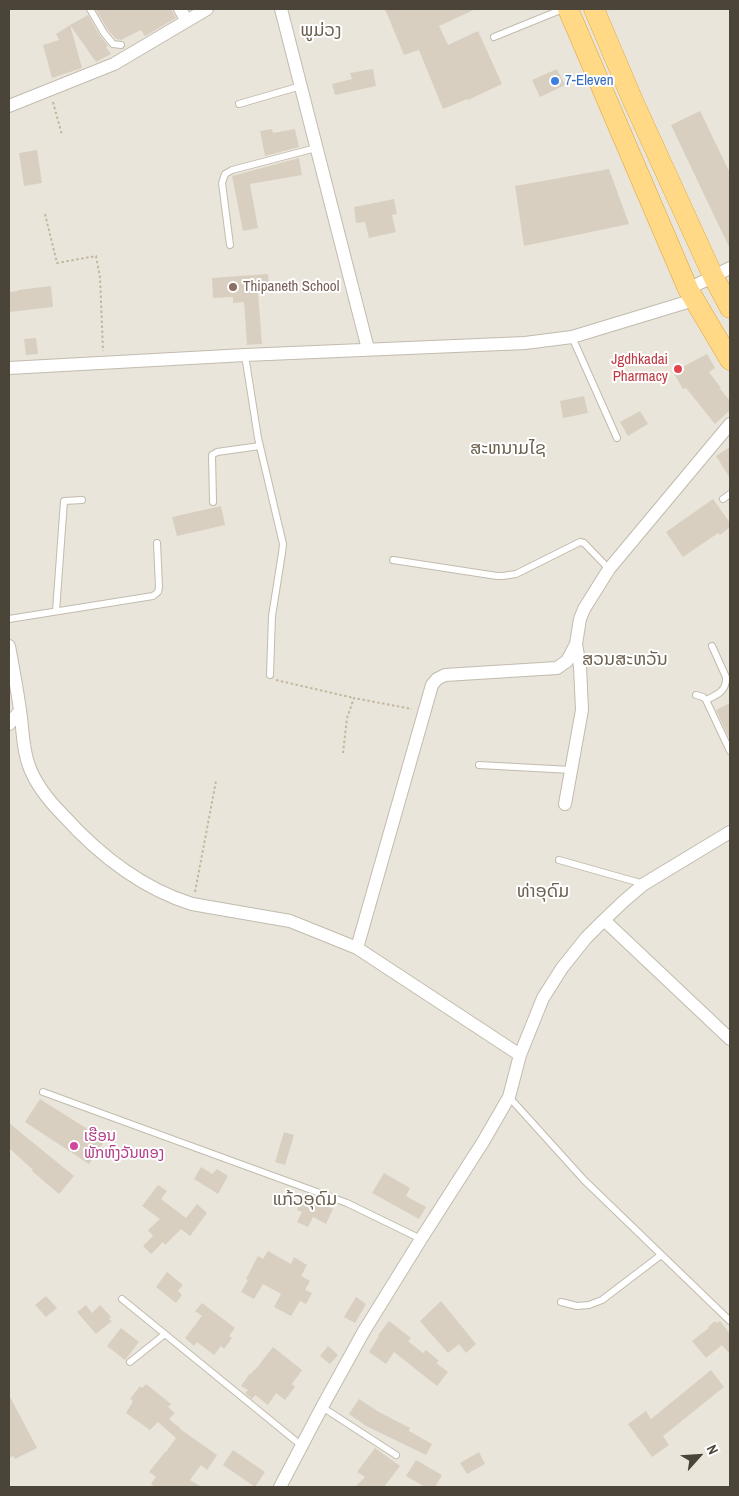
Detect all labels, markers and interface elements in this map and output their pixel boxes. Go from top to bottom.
district label: ພູມ່ວງ [300,20,342,42]
place label: 7-Eleven [565,72,614,90]
marker: 7-Eleven [549,75,561,87]
place label: Thipaneth School [243,278,339,296]
marker: Thipaneth School [227,281,239,293]
place label: Jgdhkadai Pharmacy [611,351,668,386]
marker: Jgdhkadai Pharmacy [672,363,684,375]
district label: ສະຫນາມໄຊ [470,438,546,460]
district label: ສວນສະຫວັນ [582,649,668,671]
district label: ທ່າອຸດົມ [517,881,569,903]
place label: ເຮືອນ ພັກຫົງວັນທອງ [84,1128,164,1163]
marker: ເຮືອນ ພັກຫົງວັນທອງ [68,1140,80,1152]
district label: ແກ້ວອຸດົມ [273,1189,337,1211]
north arrow [674,1431,724,1481]
text: N [703,1442,722,1457]

